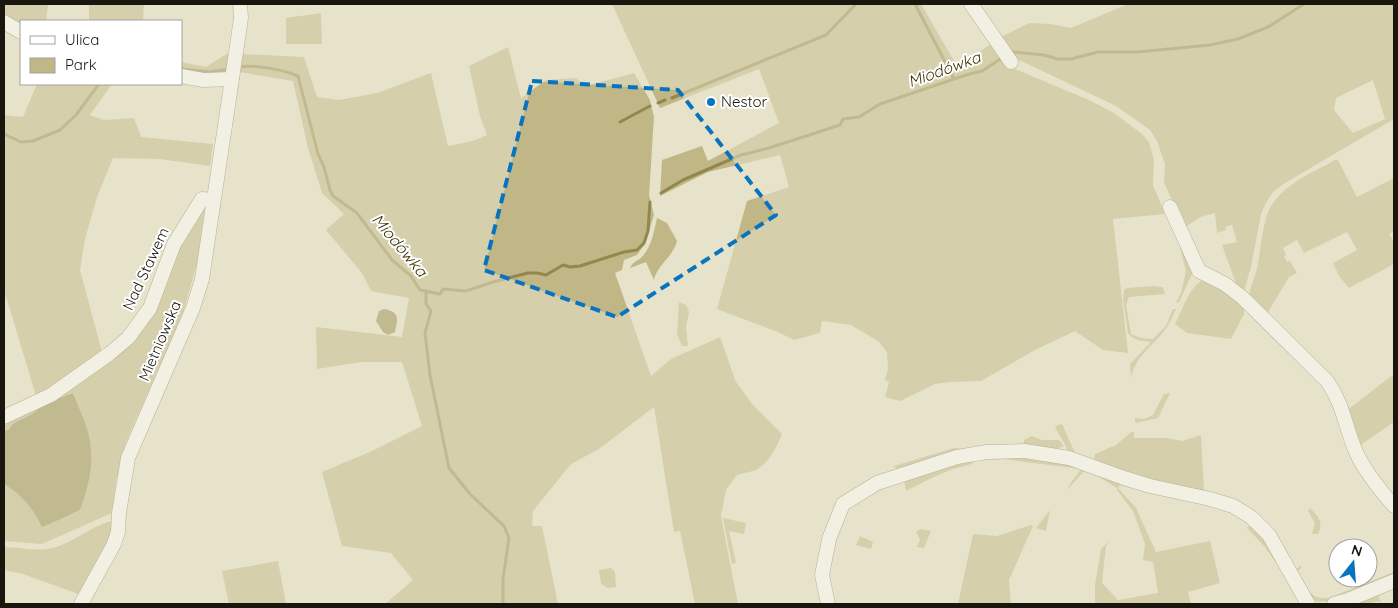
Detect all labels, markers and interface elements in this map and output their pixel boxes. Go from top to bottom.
legend [20,20,182,85]
text: Ulica [65,30,99,49]
water label: Miodówka [905,46,984,91]
text: Park [65,55,97,74]
place label: Nestor [721,92,768,111]
marker: Nestor [705,96,717,108]
water label: Miodówka [368,209,433,281]
street label: Nad Stawem [118,224,173,313]
street label: Mietniowska [134,298,185,384]
north arrow [1328,538,1378,588]
text: N [1349,540,1364,561]

